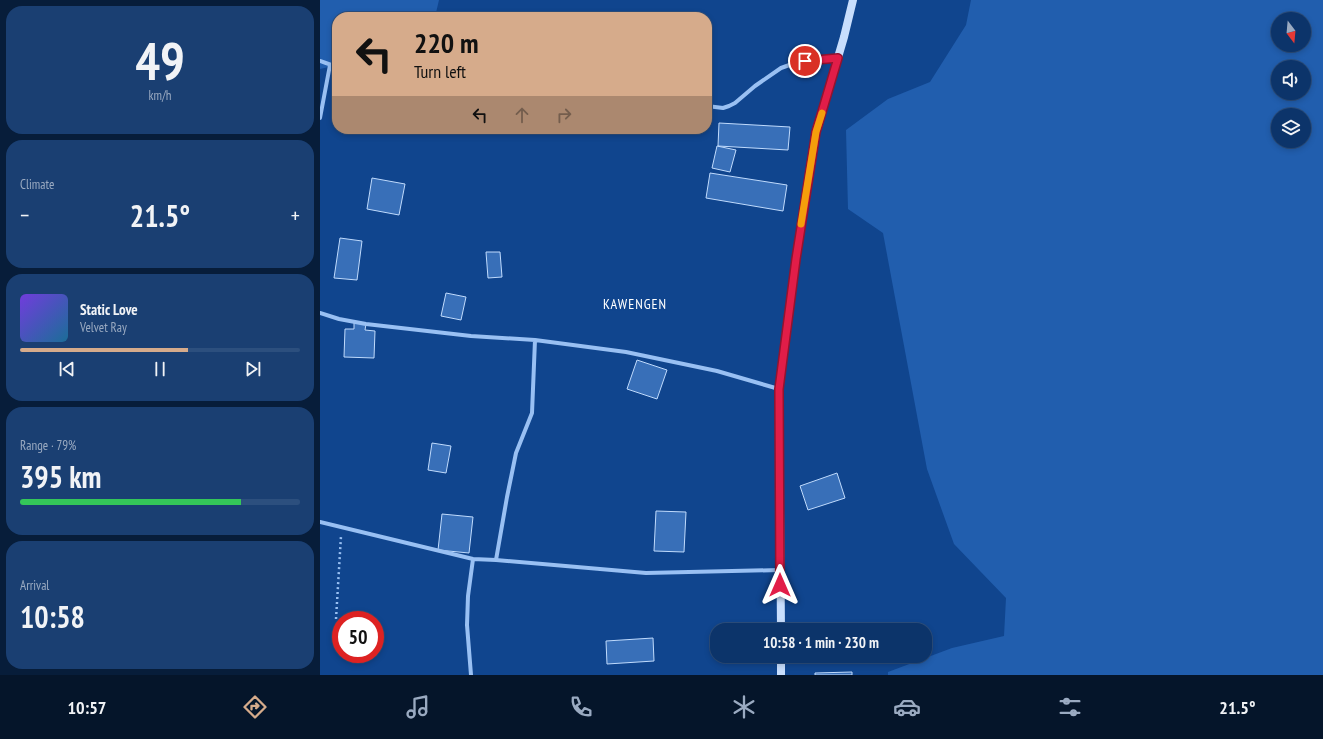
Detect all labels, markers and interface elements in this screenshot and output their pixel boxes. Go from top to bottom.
north arrow [1271,12,1311,52]
map controls [1271,12,1311,148]
text: 220 m [414,24,478,61]
text: 49 [135,27,185,94]
icon: left [348,28,400,80]
pin [788,44,822,78]
icon: arrive [794,50,816,72]
text: Turn left [414,60,466,83]
button: sound [1271,60,1311,100]
text: km/h [148,87,172,104]
icon: left [469,104,491,126]
icon: ahead [511,104,533,126]
icon: right [553,104,575,126]
button: layers [1271,108,1311,148]
text: Climate [20,176,54,193]
text: 21.5° [130,196,190,235]
text: − [20,201,29,229]
text: + [291,201,300,229]
district label: KAWENGEN [603,295,667,313]
text: Static Love [80,300,138,319]
text: Velvet Ray [80,319,127,336]
icon: previous [56,358,78,380]
icon: pause [149,358,171,380]
icon: next [242,358,264,380]
text: Range · 79% [20,437,76,454]
text: 395 km [20,457,101,496]
position arrow [759,564,801,606]
text: Arrival [20,577,49,594]
text: 10:58 [20,597,85,636]
speed limit sign: 50 [332,611,384,663]
text: 10:58 · 1 min · 230 m [763,633,879,652]
icon: directions [241,693,269,721]
icon: music [404,693,432,721]
icon: phone [567,693,595,721]
icon: climate [730,693,758,721]
icon: car [893,693,921,721]
icon: filters [1056,693,1084,721]
text: 10:57 [67,696,106,719]
text: 21.5° [1219,696,1256,719]

